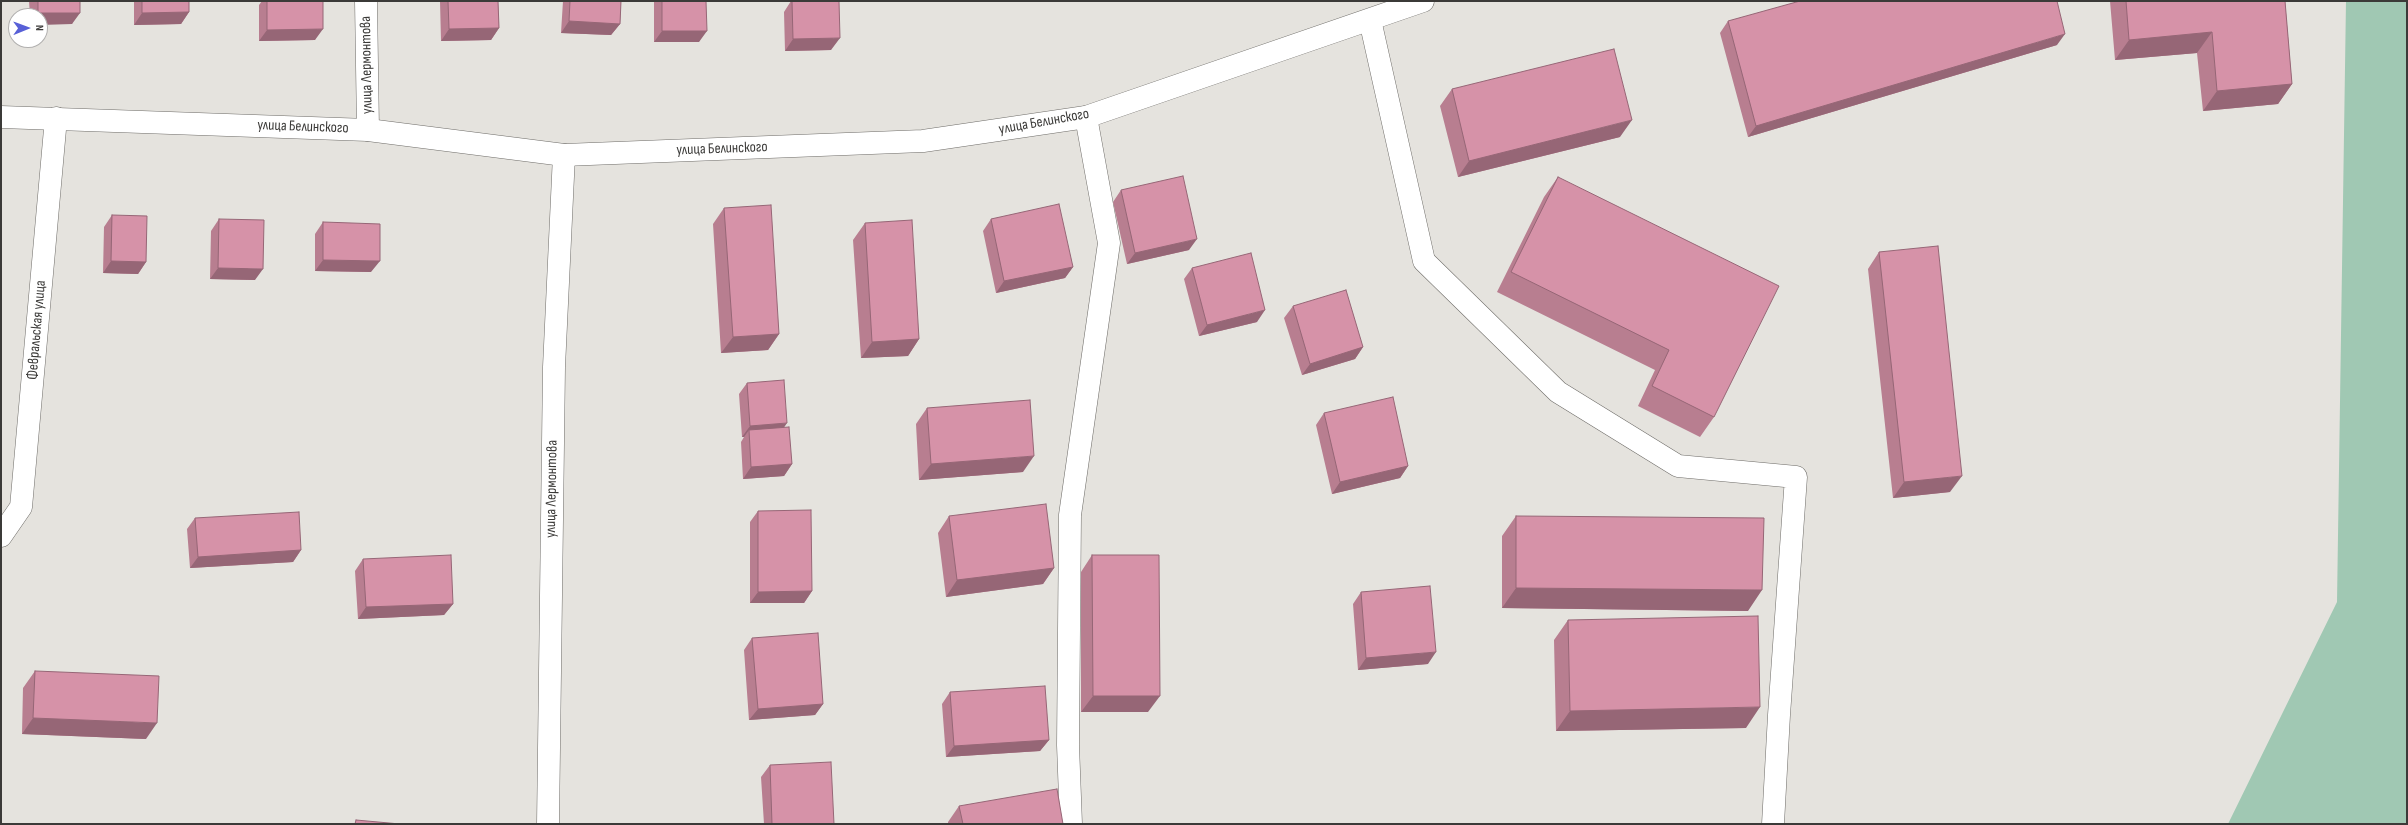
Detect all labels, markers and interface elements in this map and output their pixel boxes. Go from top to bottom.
north arrow [8,8,48,48]
street label: улица Лермонтова [357,16,377,114]
text: N [33,25,46,31]
street label: улица Белинского [997,105,1091,139]
street label: улица Белинского [257,116,349,138]
street label: улица Белинского [676,138,768,160]
street label: Февральская улица [24,280,50,380]
street label: улица Лермонтова [542,440,562,538]

